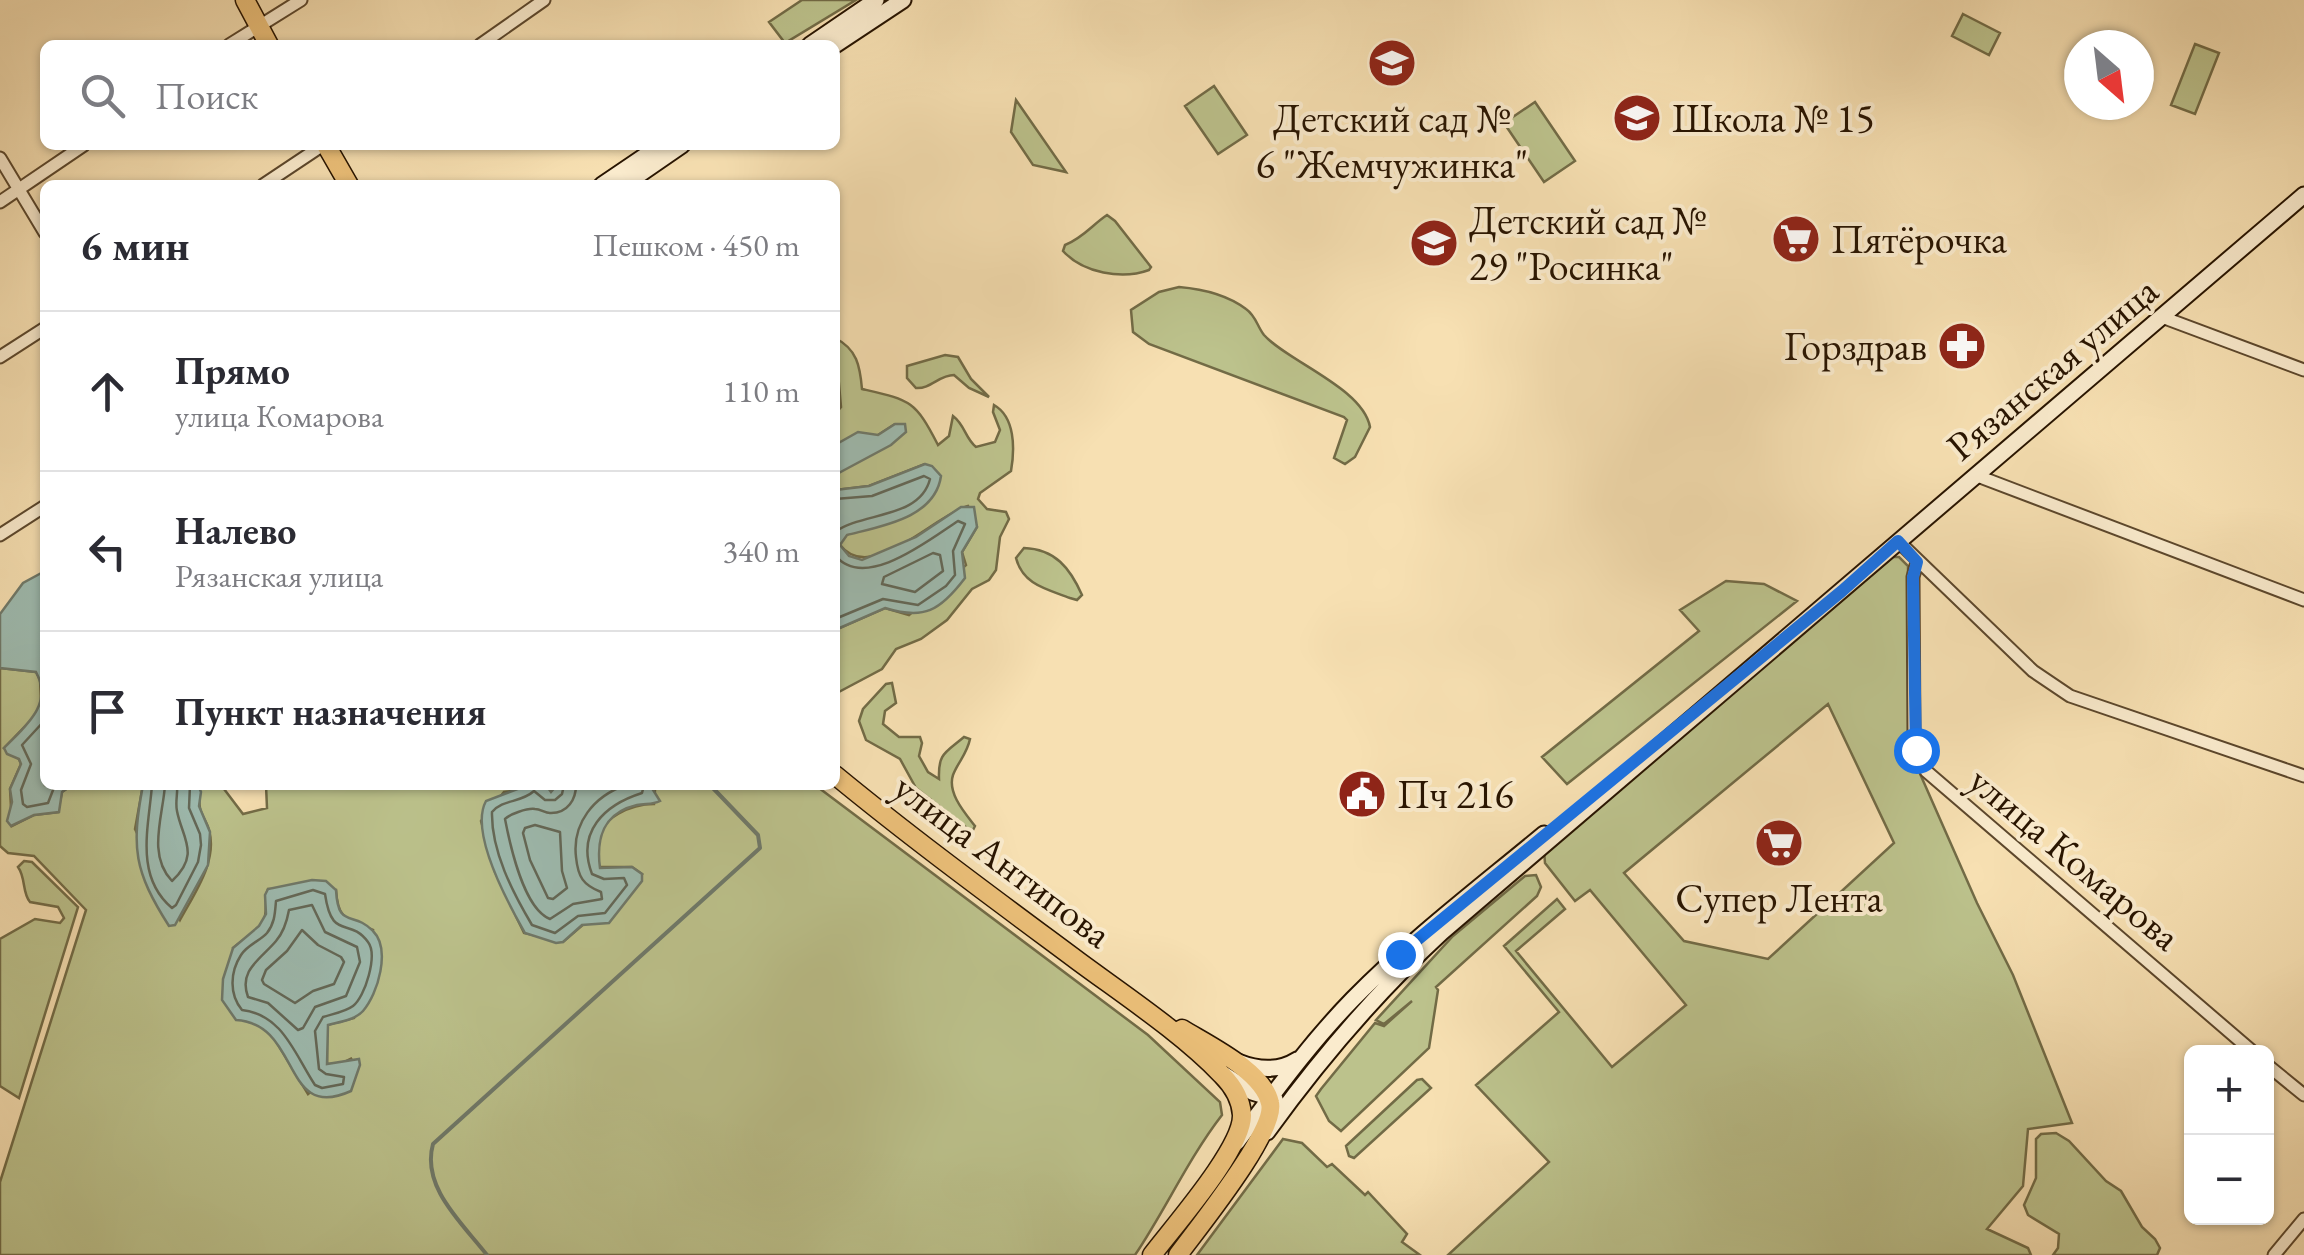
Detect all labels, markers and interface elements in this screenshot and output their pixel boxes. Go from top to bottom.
north arrow [2064,30,2154,120]
school or university icon: Детский сад № 6 "Жемчужинка" [1366,37,1418,89]
search box [40,40,840,150]
icon: search [75,68,130,123]
text: Поиск [155,71,258,120]
place label: Детский сад № 6 "Жемчужинка" [1256,92,1528,190]
school or university icon: Школа № 15 [1611,92,1663,144]
place label: Школа № 15 [1672,92,1875,144]
place label: Детский сад № 29 "Росинка" [1469,194,1707,292]
supermarket icon: Пятёрочка [1770,213,1822,265]
place label: Пятёрочка [1831,213,2007,265]
school or university icon: Детский сад № 29 "Росинка" [1408,217,1460,269]
text: 6 мин [80,218,189,273]
text: Пешком · 450 m [592,224,800,266]
street label: Рязанская улица [1936,264,2169,472]
place label: Горздрав [1784,320,1927,372]
pharmacy icon: Горздрав [1936,320,1988,372]
text: Прямо [175,346,290,395]
icon: ahead [80,364,135,419]
text: 110 m [723,370,800,412]
text: улица Комарова [175,395,384,437]
text: Налево [175,506,296,555]
icon: left [80,524,135,579]
text: 340 m [723,530,800,572]
text: Рязанская улица [175,555,383,597]
icon: arrive [80,684,135,739]
text: Пункт назначения [175,687,486,736]
route start [1894,728,1940,774]
street label: улица Комарова [1958,754,2192,962]
street label: улица Антипова [883,761,1123,959]
public building icon: Пч 216 [1336,768,1388,820]
place label: Пч 216 [1397,768,1514,820]
supermarket icon: Супер Лента [1753,817,1805,869]
place label: Супер Лента [1675,872,1883,924]
route end [1378,932,1424,978]
map controls [2184,1045,2274,1225]
button: + [2184,1045,2274,1135]
button: − [2184,1135,2274,1225]

